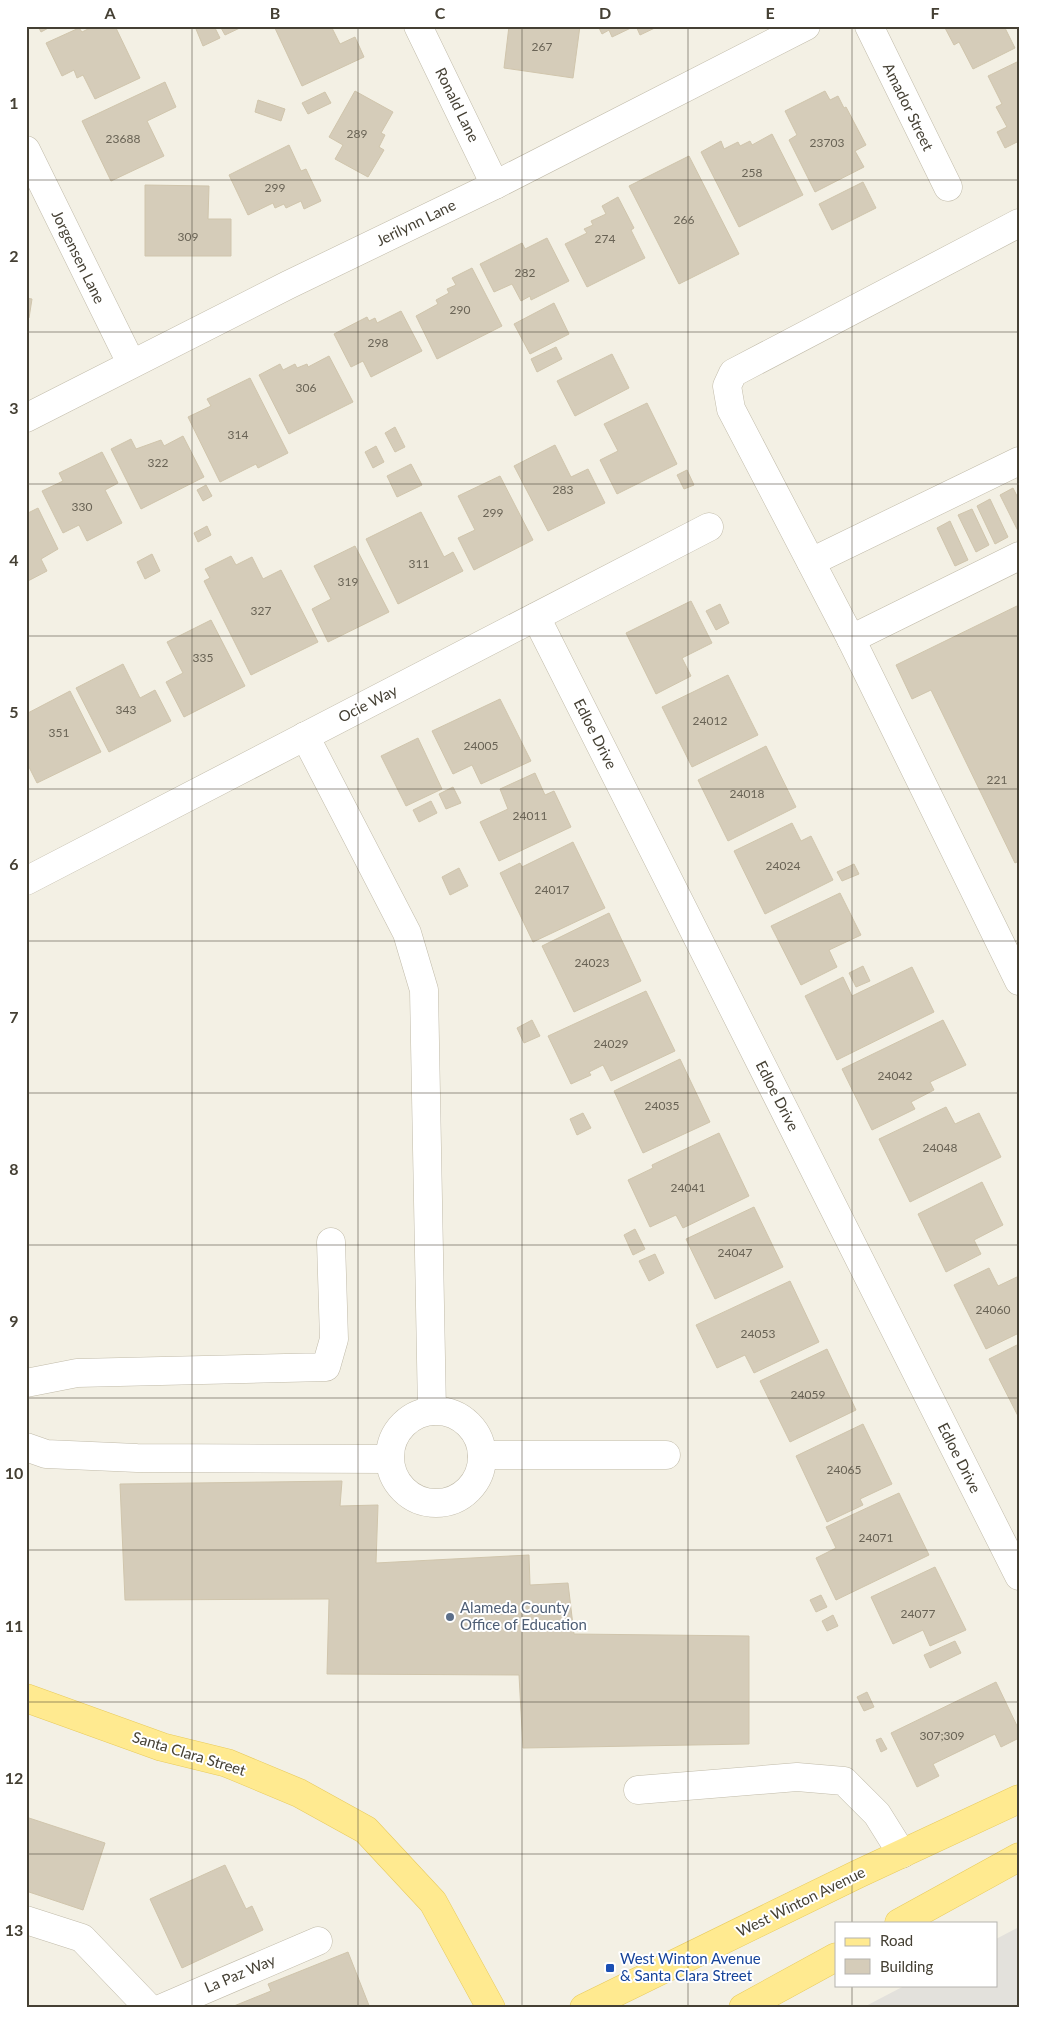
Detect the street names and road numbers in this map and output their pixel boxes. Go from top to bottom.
street label: Amador Street [880,60,938,154]
street label: Ronald Lane [432,64,484,145]
street label: Jerilynn Lane [373,195,458,249]
street label: Jorgensen Lane [48,207,109,306]
street label: Ocie Way [335,680,400,726]
street label: Edloe Drive [571,695,621,772]
street label: Edloe Drive [753,1057,803,1134]
street label: Edloe Drive [935,1419,985,1496]
street label: Santa Clara Street [130,1727,249,1779]
street label: West Winton Avenue [733,1862,868,1940]
street label: La Paz Way [201,1950,278,1996]

